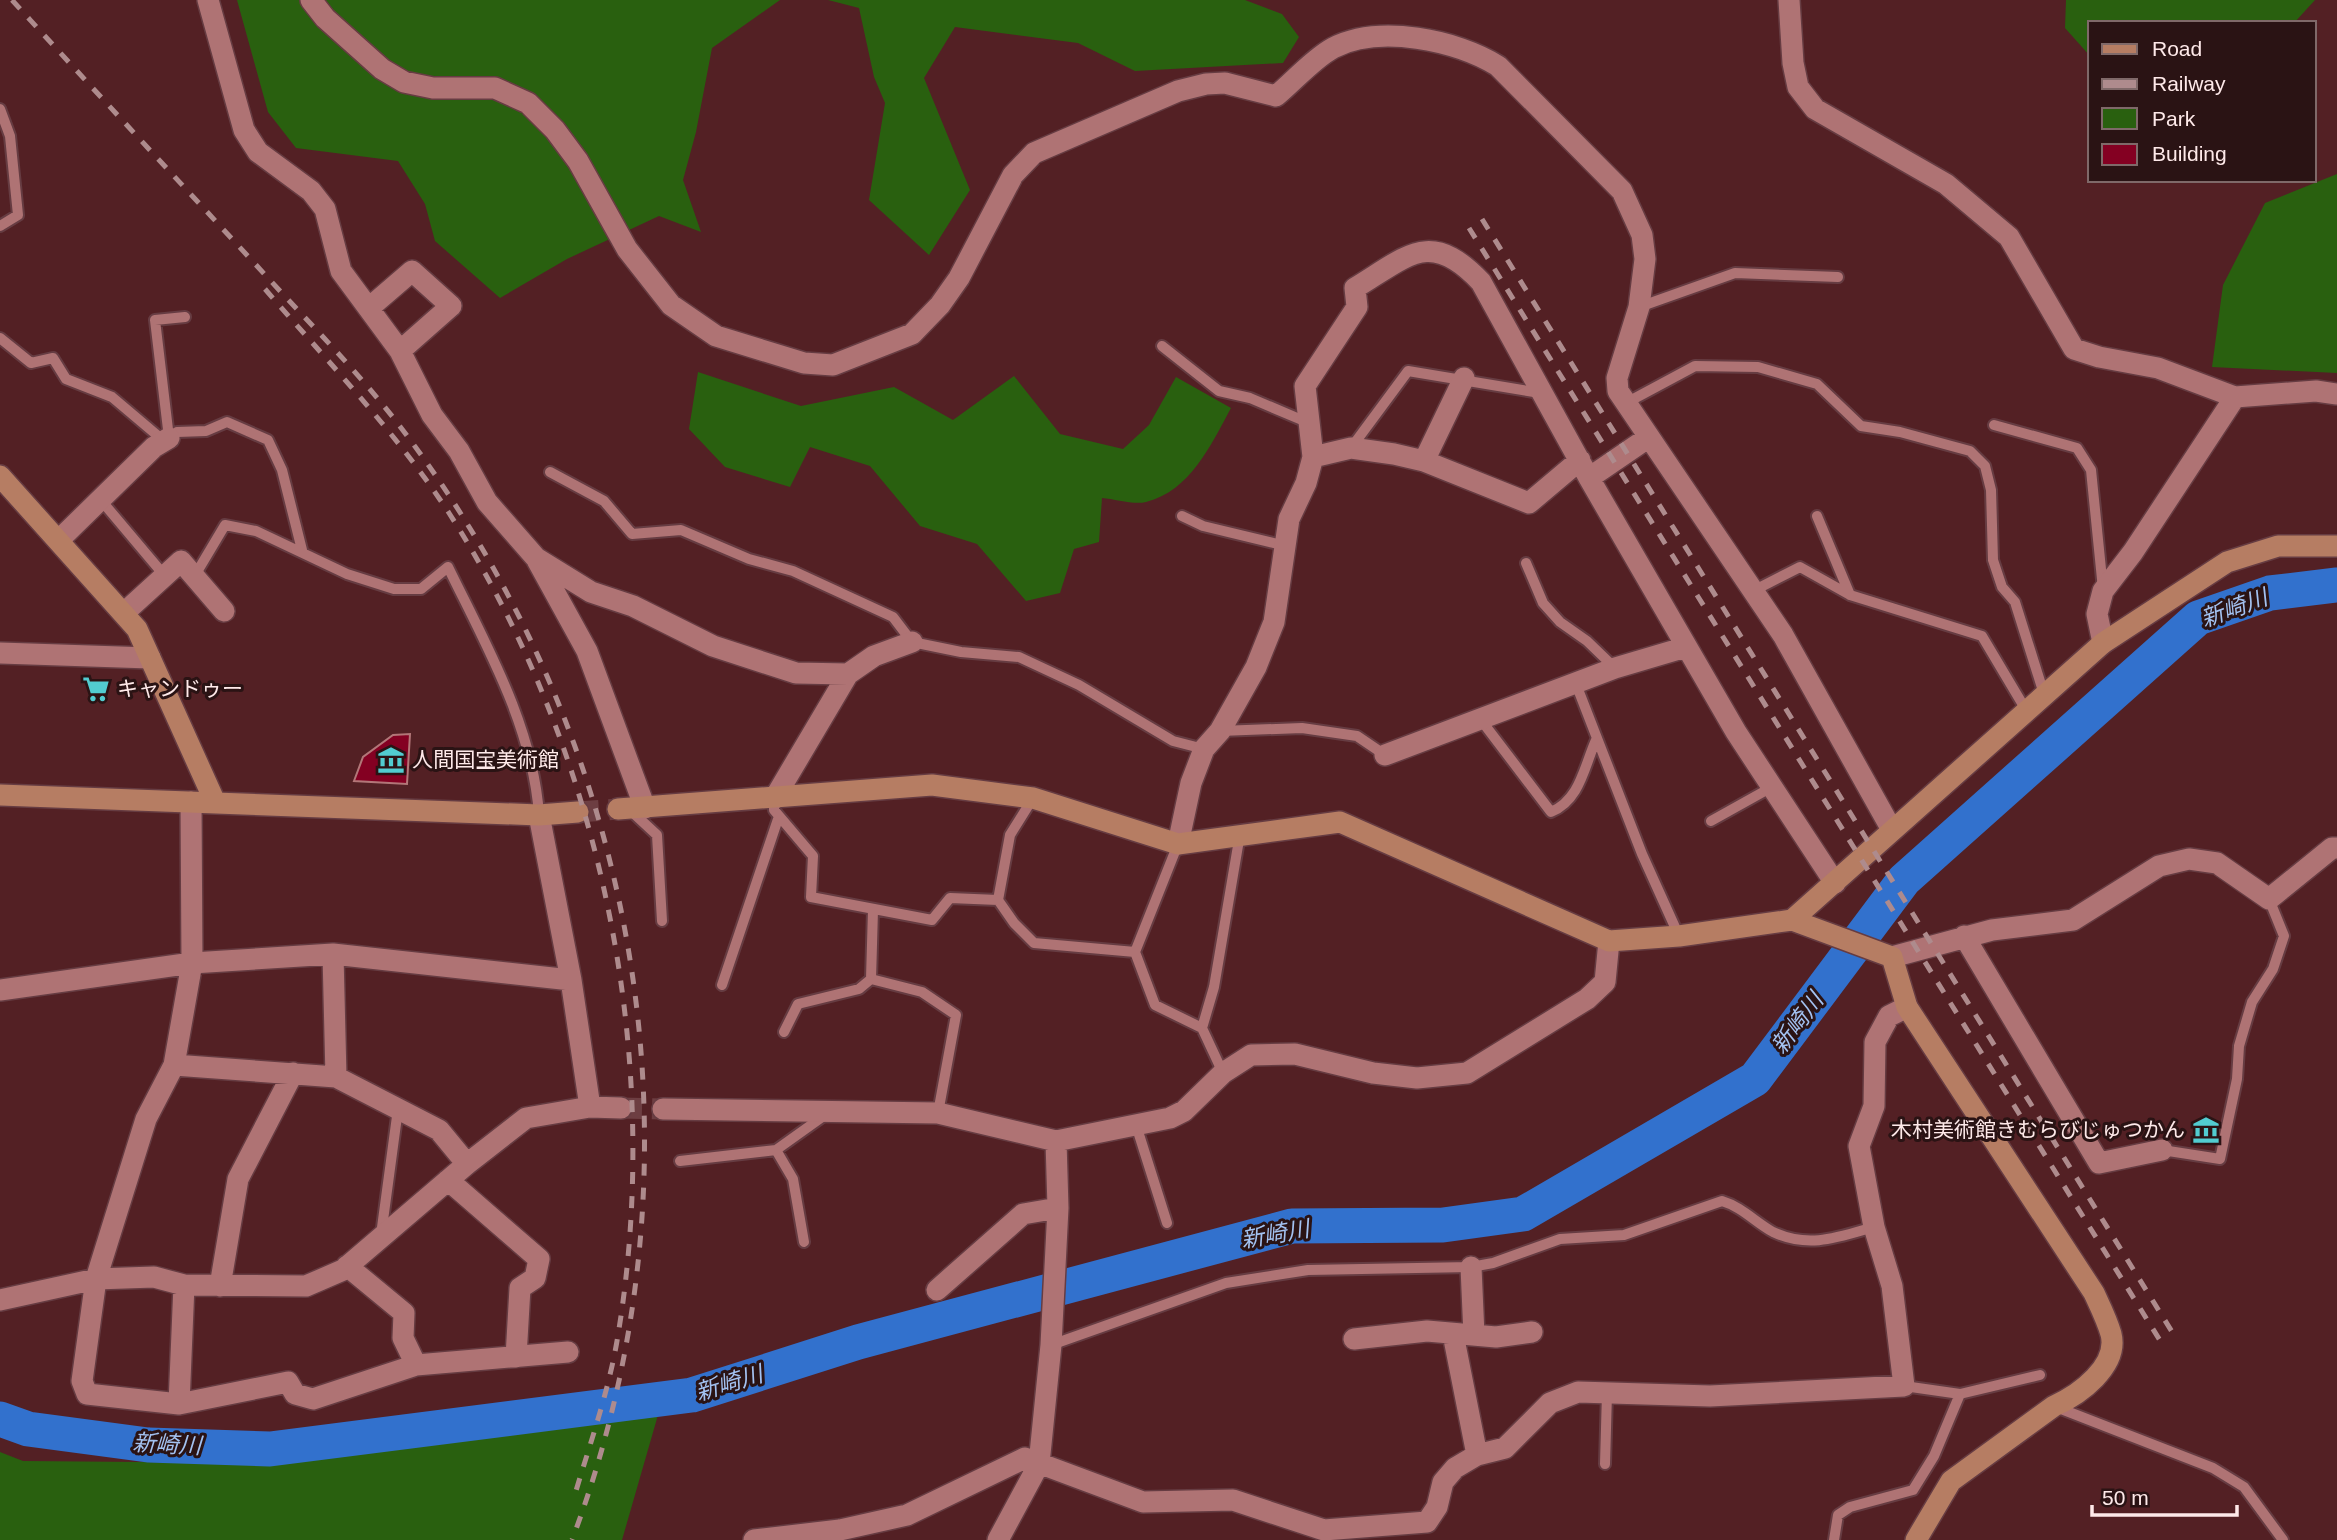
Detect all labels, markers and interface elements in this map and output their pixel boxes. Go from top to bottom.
legend [2088,21,2316,182]
text: Road [2152,37,2202,60]
text: Railway [2152,72,2226,95]
text: Park [2152,107,2196,130]
text: Building [2152,142,2227,165]
water label: 新崎川 [2197,583,2274,632]
supermarket icon: キャンドゥー [81,674,111,704]
place label: キャンドゥー [117,677,243,700]
museum icon: 人間国宝美術館 [376,745,406,775]
place label: 人間国宝美術館 [412,748,559,771]
water label: 新崎川 [1766,985,1830,1058]
museum icon: 木村美術館きむらびじゅつかん [2191,1115,2221,1145]
place label: 木村美術館きむらびじゅつかん [1891,1118,2185,1141]
water label: 新崎川 [1239,1215,1314,1253]
water label: 新崎川 [692,1360,769,1406]
water label: 新崎川 [132,1429,205,1459]
scale bar [2092,1474,2237,1518]
text: 50 m [2102,1486,2149,1509]

